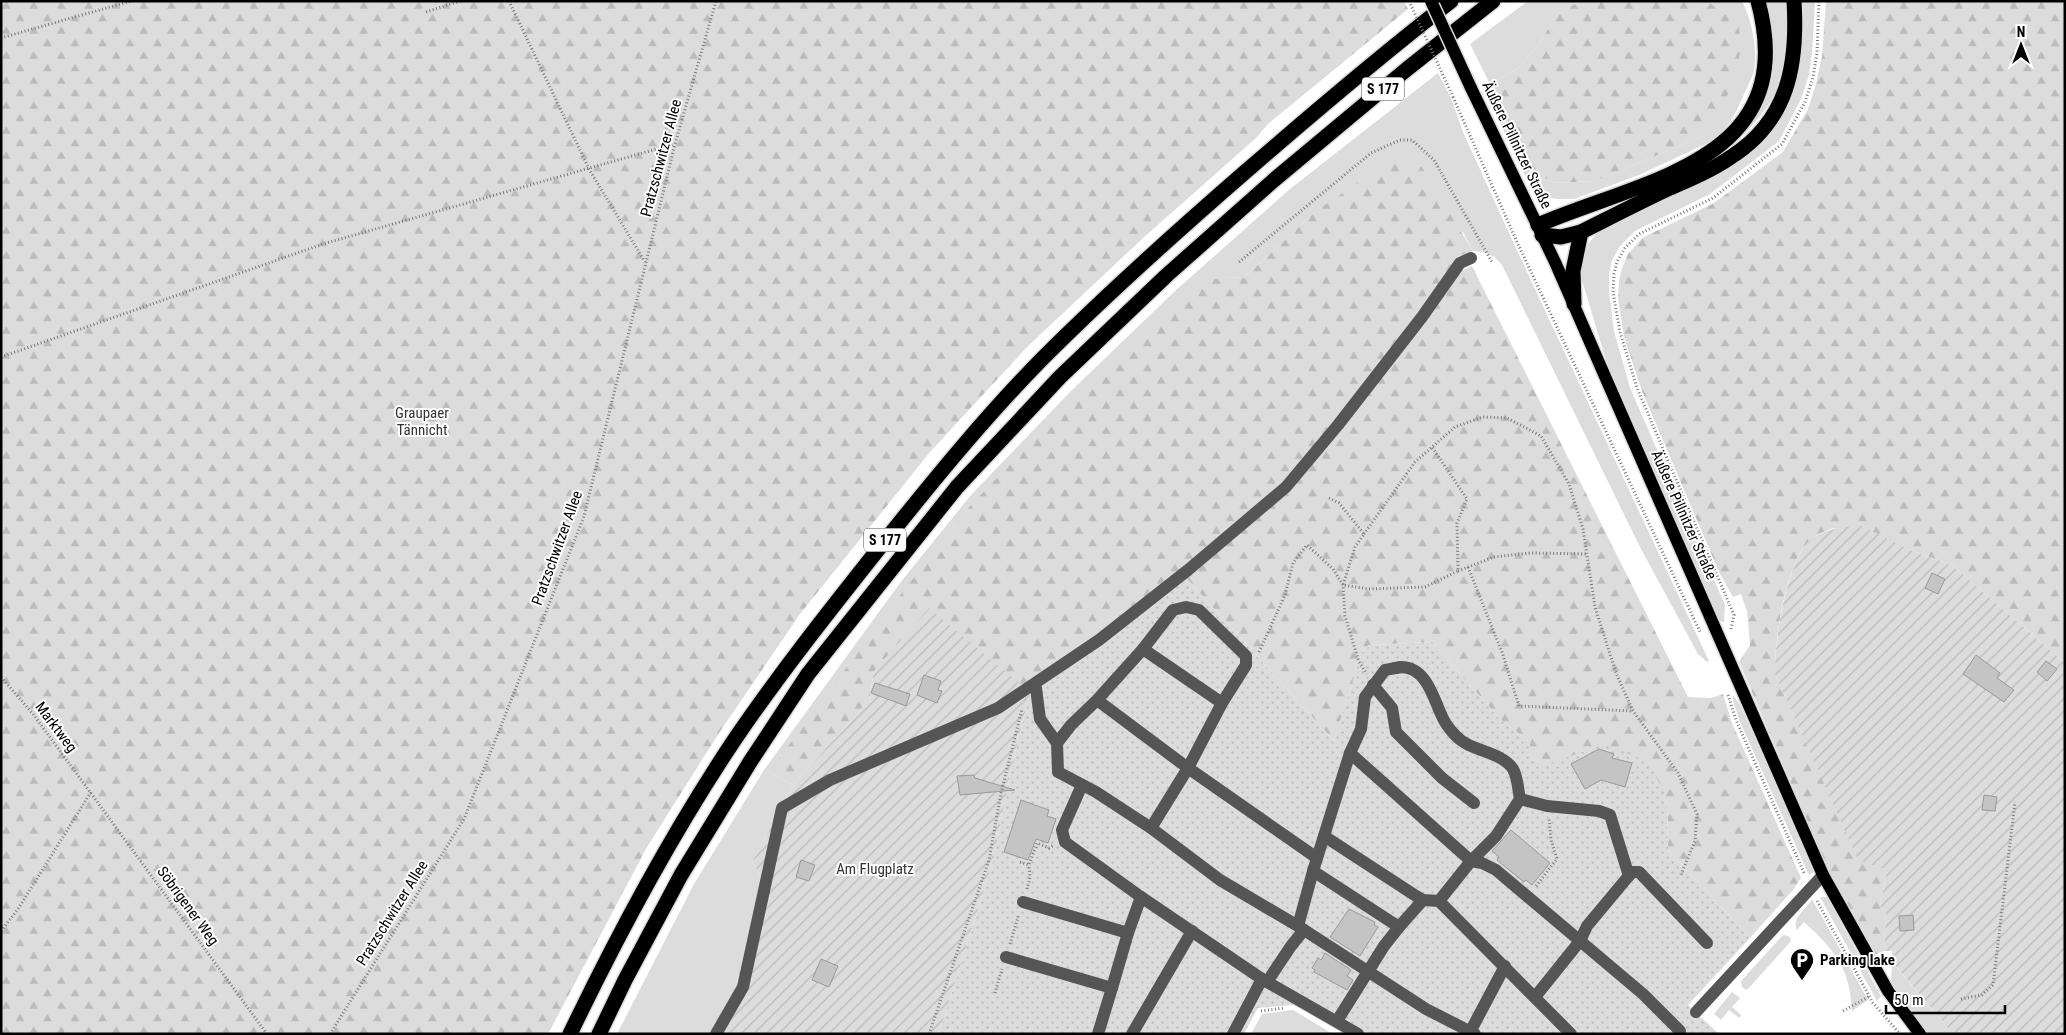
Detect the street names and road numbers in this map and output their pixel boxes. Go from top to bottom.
road number: S 177 [1362,78,1404,100]
street label: Äußere Pillnitzer Straße [1478,78,1556,212]
street label: Pratzschwitzer Allee [637,97,685,219]
street label: Äußere Pillnitzer Straße [1647,448,1721,582]
street label: Pratzschwitzer Allee [528,488,586,608]
road number: S 177 [864,528,906,552]
street label: Marktweg [31,698,81,756]
street label: Pratzschwitzer Allee [352,857,432,969]
street label: Söbrigener Weg [153,863,223,949]

